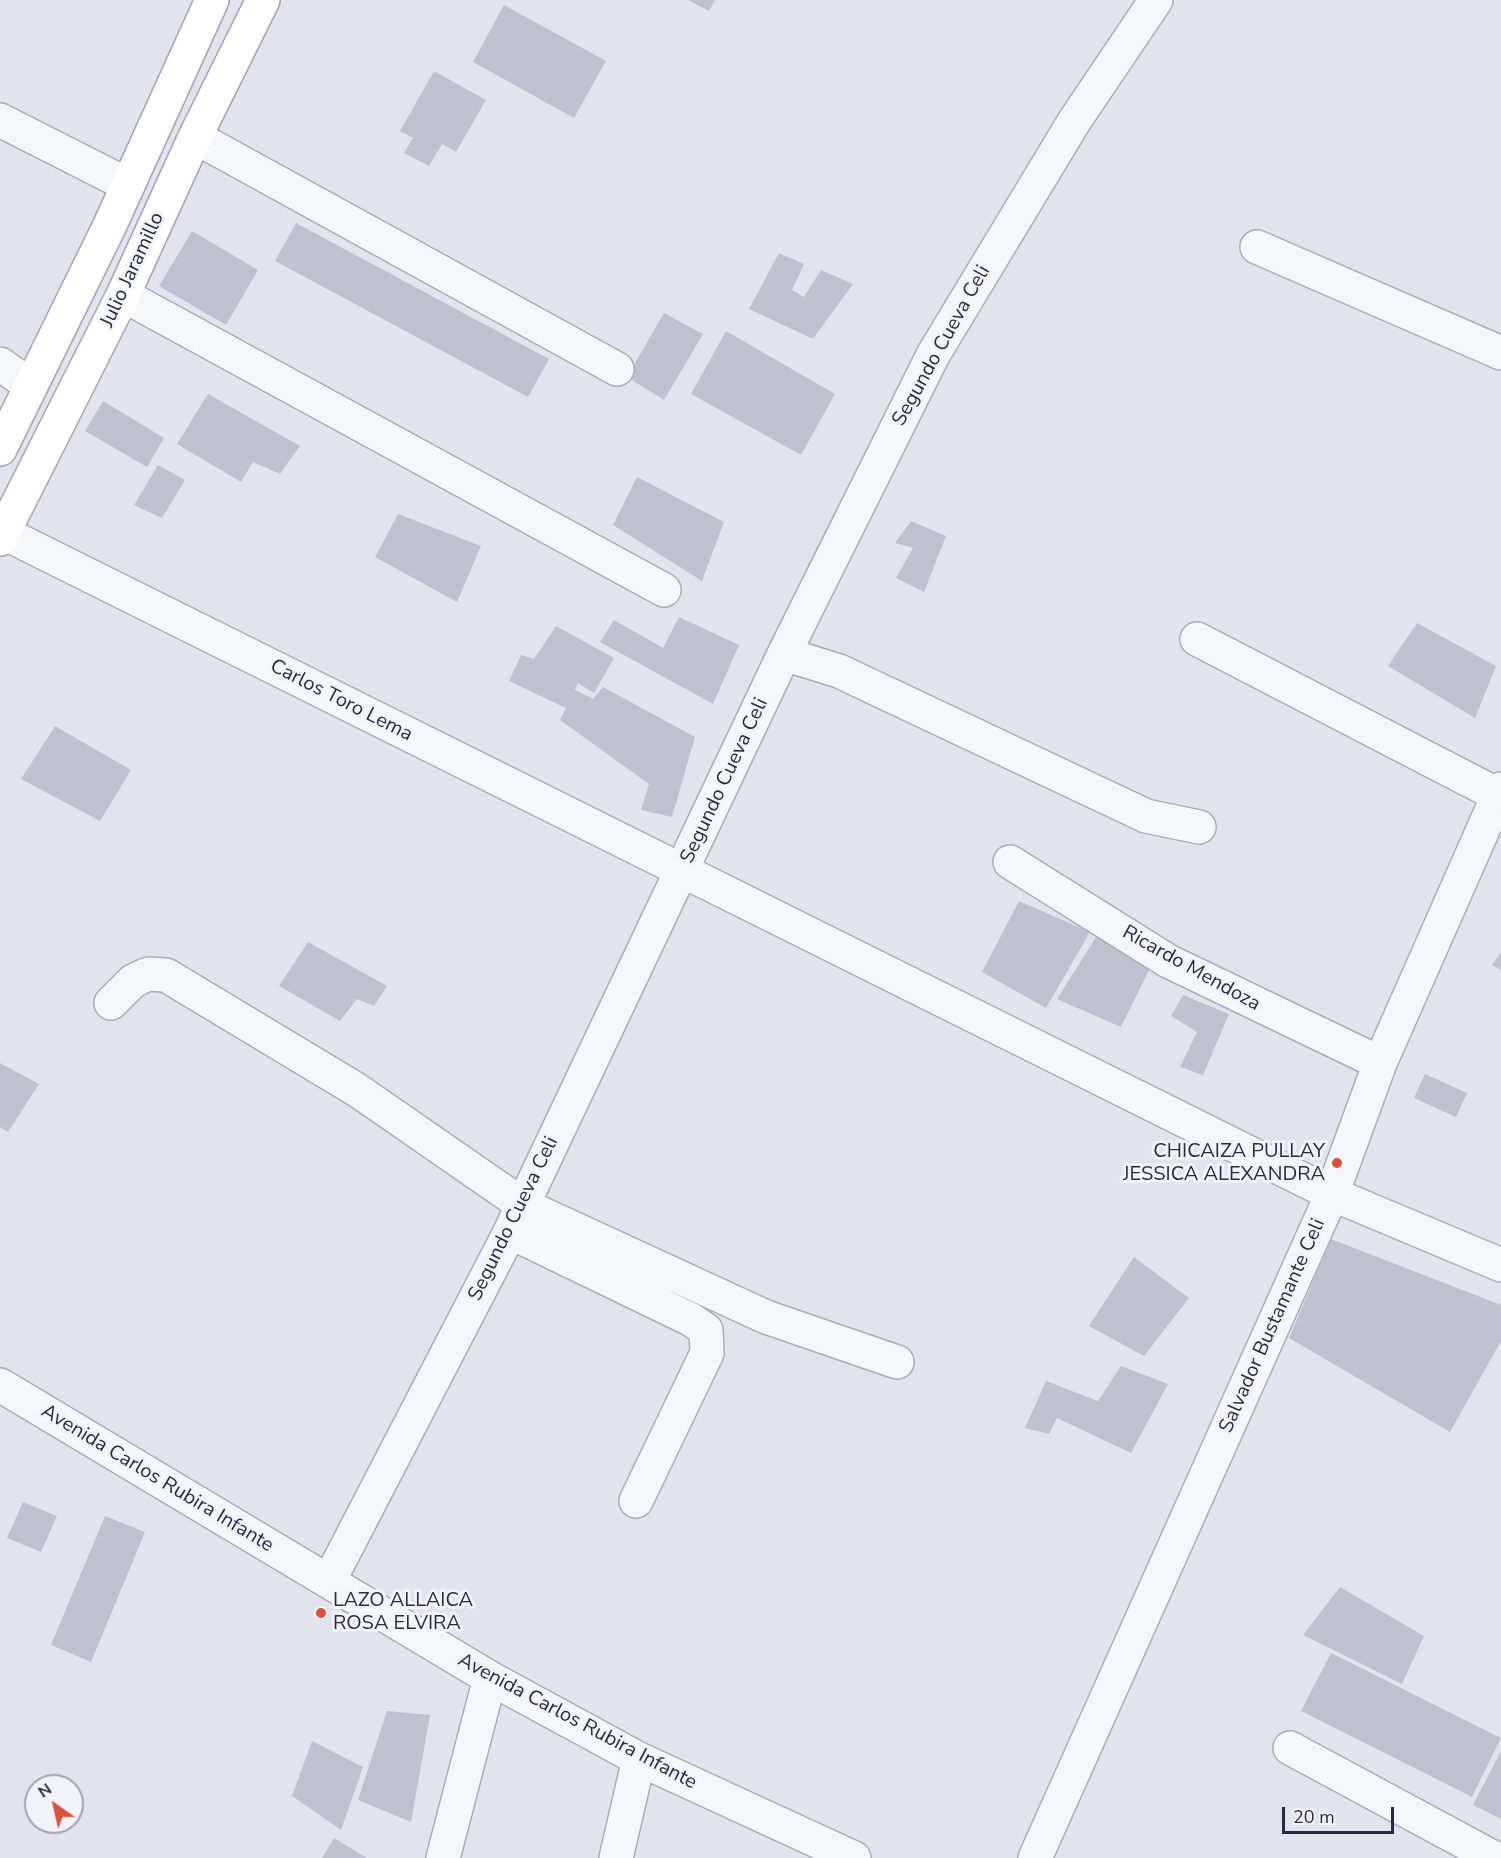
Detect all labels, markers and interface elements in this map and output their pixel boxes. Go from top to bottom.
street label: Julio Jaramillo [96,209,170,331]
street label: Segundo Cueva Celi [888,261,996,431]
street label: Carlos Toro Lema [266,655,416,747]
street label: Segundo Cueva Celi [676,694,774,868]
street label: Ricardo Mendoza [1118,921,1264,1017]
street label: Segundo Cueva Celi [464,1133,564,1305]
place label: CHICAIZA PULLAY JESSICA ALEXANDRA [1123,1140,1325,1187]
marker: CHICAIZA PULLAY JESSICA ALEXANDRA [1330,1156,1344,1170]
street label: Salvador Bustamante Celi [1215,1215,1331,1437]
street label: Avenida Carlos Rubira Infante [36,1400,278,1558]
place label: LAZO ALLAICA ROSA ELVIRA [333,1589,473,1636]
marker: LAZO ALLAICA ROSA ELVIRA [314,1606,328,1620]
street label: Avenida Carlos Rubira Infante [453,1649,701,1795]
north arrow [24,1774,84,1834]
text: N [34,1778,56,1803]
scale bar [1285,1795,1398,1833]
text: 20 m [1293,1805,1335,1829]

